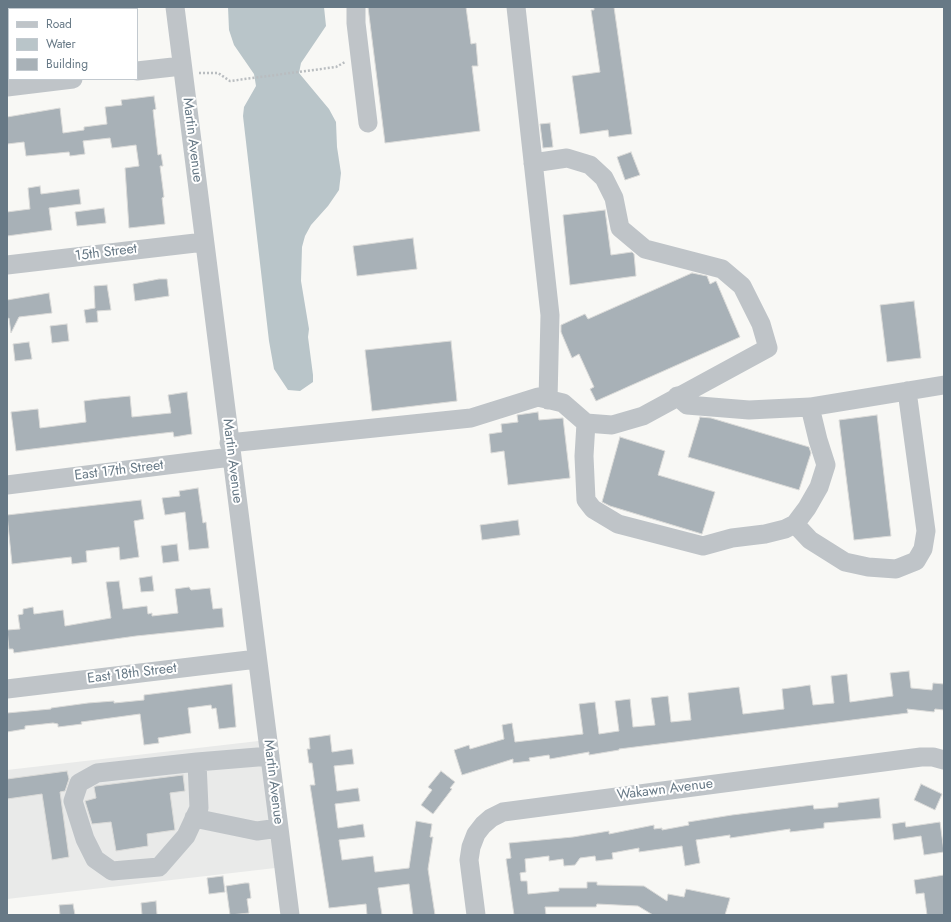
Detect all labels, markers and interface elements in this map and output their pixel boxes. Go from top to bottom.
legend [8,8,138,80]
text: Road [46,15,72,33]
text: Water [46,35,76,53]
text: Building [46,55,88,73]
street label: Martin Avenue [178,97,206,183]
street label: 15th Street [74,241,138,265]
street label: Martin Avenue [218,418,246,504]
street label: East 17th Street [74,457,164,485]
street label: East 18th Street [86,660,178,688]
street label: Martin Avenue [259,739,287,825]
street label: Wakawn Avenue [616,776,714,804]

